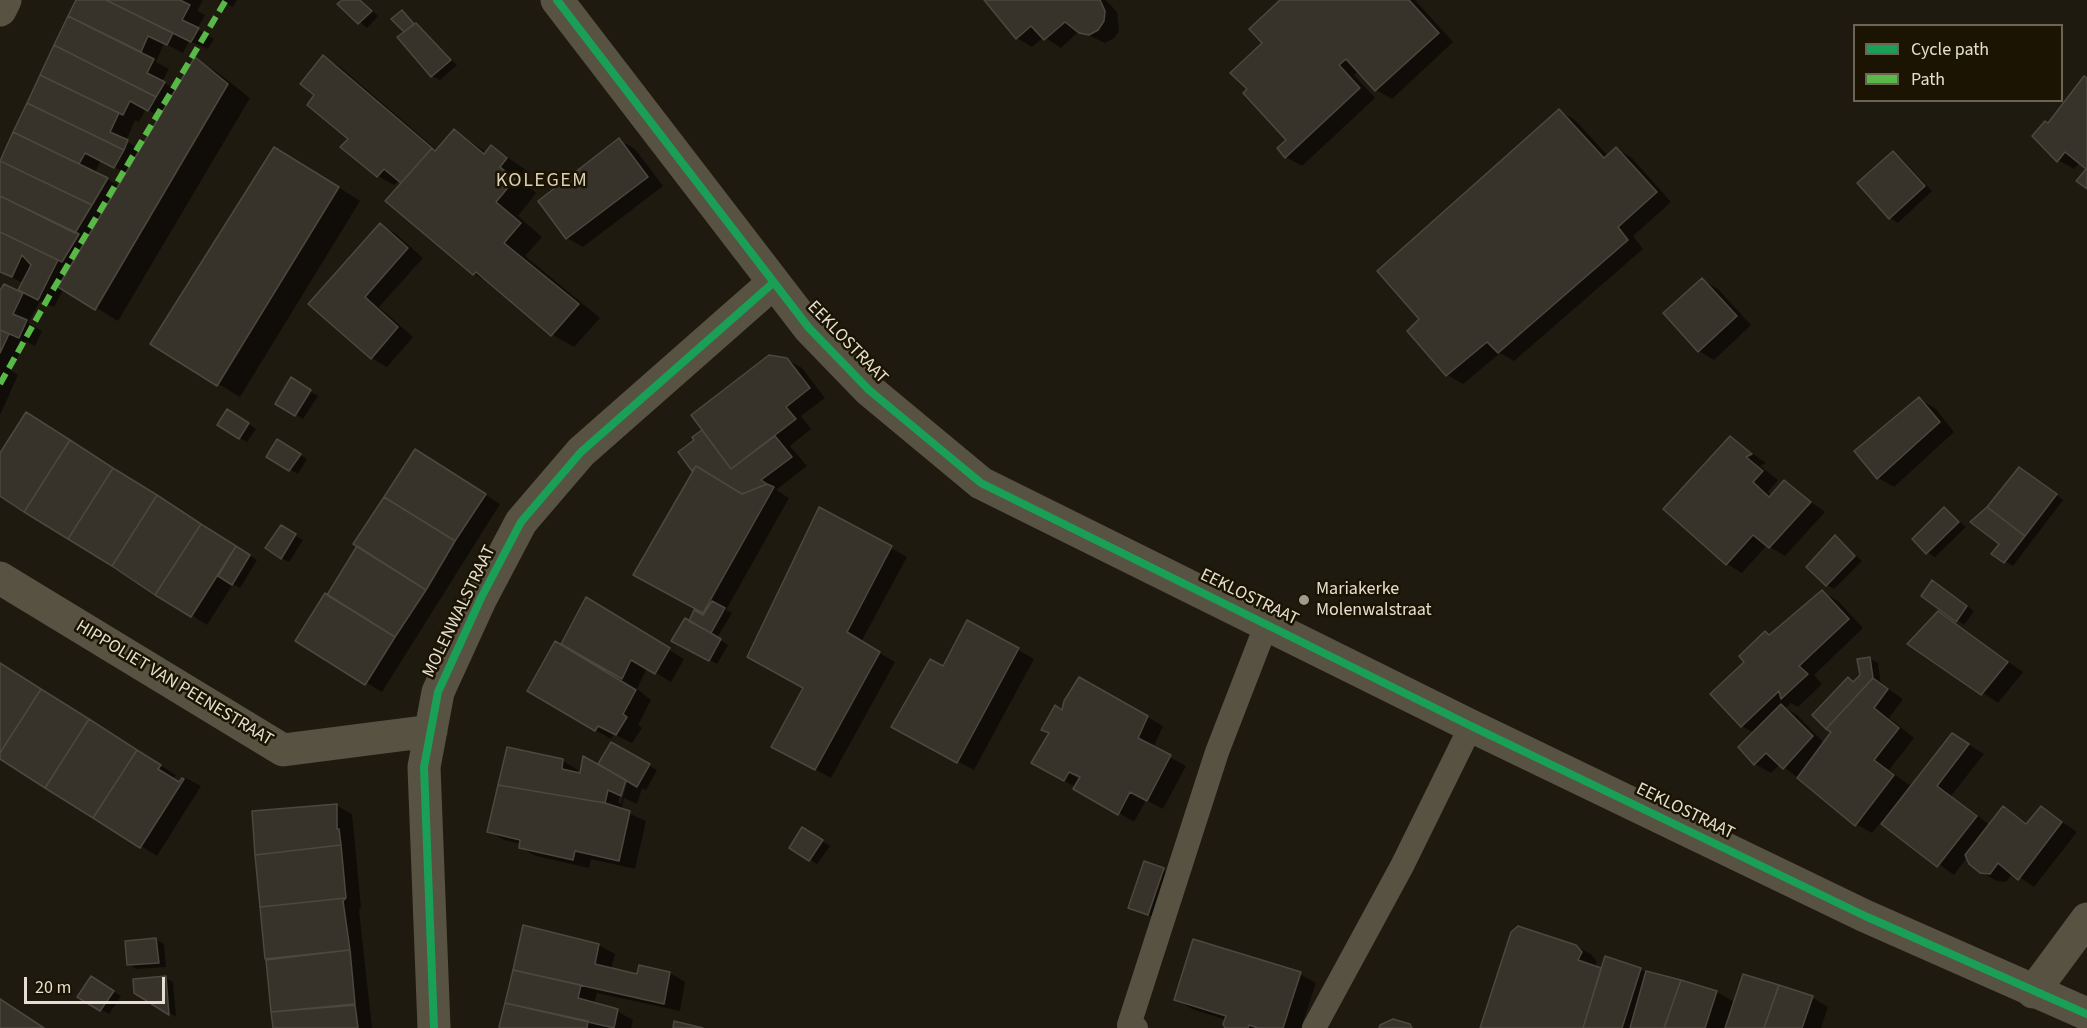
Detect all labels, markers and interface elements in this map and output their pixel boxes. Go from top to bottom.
legend [1853,24,2063,102]
text: Cycle path [1911,37,1989,62]
text: Path [1911,67,1945,92]
district label: KOLEGEM [496,170,588,194]
street label: EEKLOSTRAAT [802,297,892,389]
street label: MOLENWALSTRAAT [419,542,501,682]
street label: EEKLOSTRAAT [1196,565,1302,631]
place label: Mariakerke Molenwalstraat [1316,579,1432,622]
marker: Mariakerke Molenwalstraat [1297,593,1311,607]
street label: HIPPOLIET VAN PEENESTRAAT [71,616,277,752]
street label: EEKLOSTRAAT [1632,779,1738,845]
scale bar [27,965,168,1003]
text: 20 m [35,975,71,1000]

